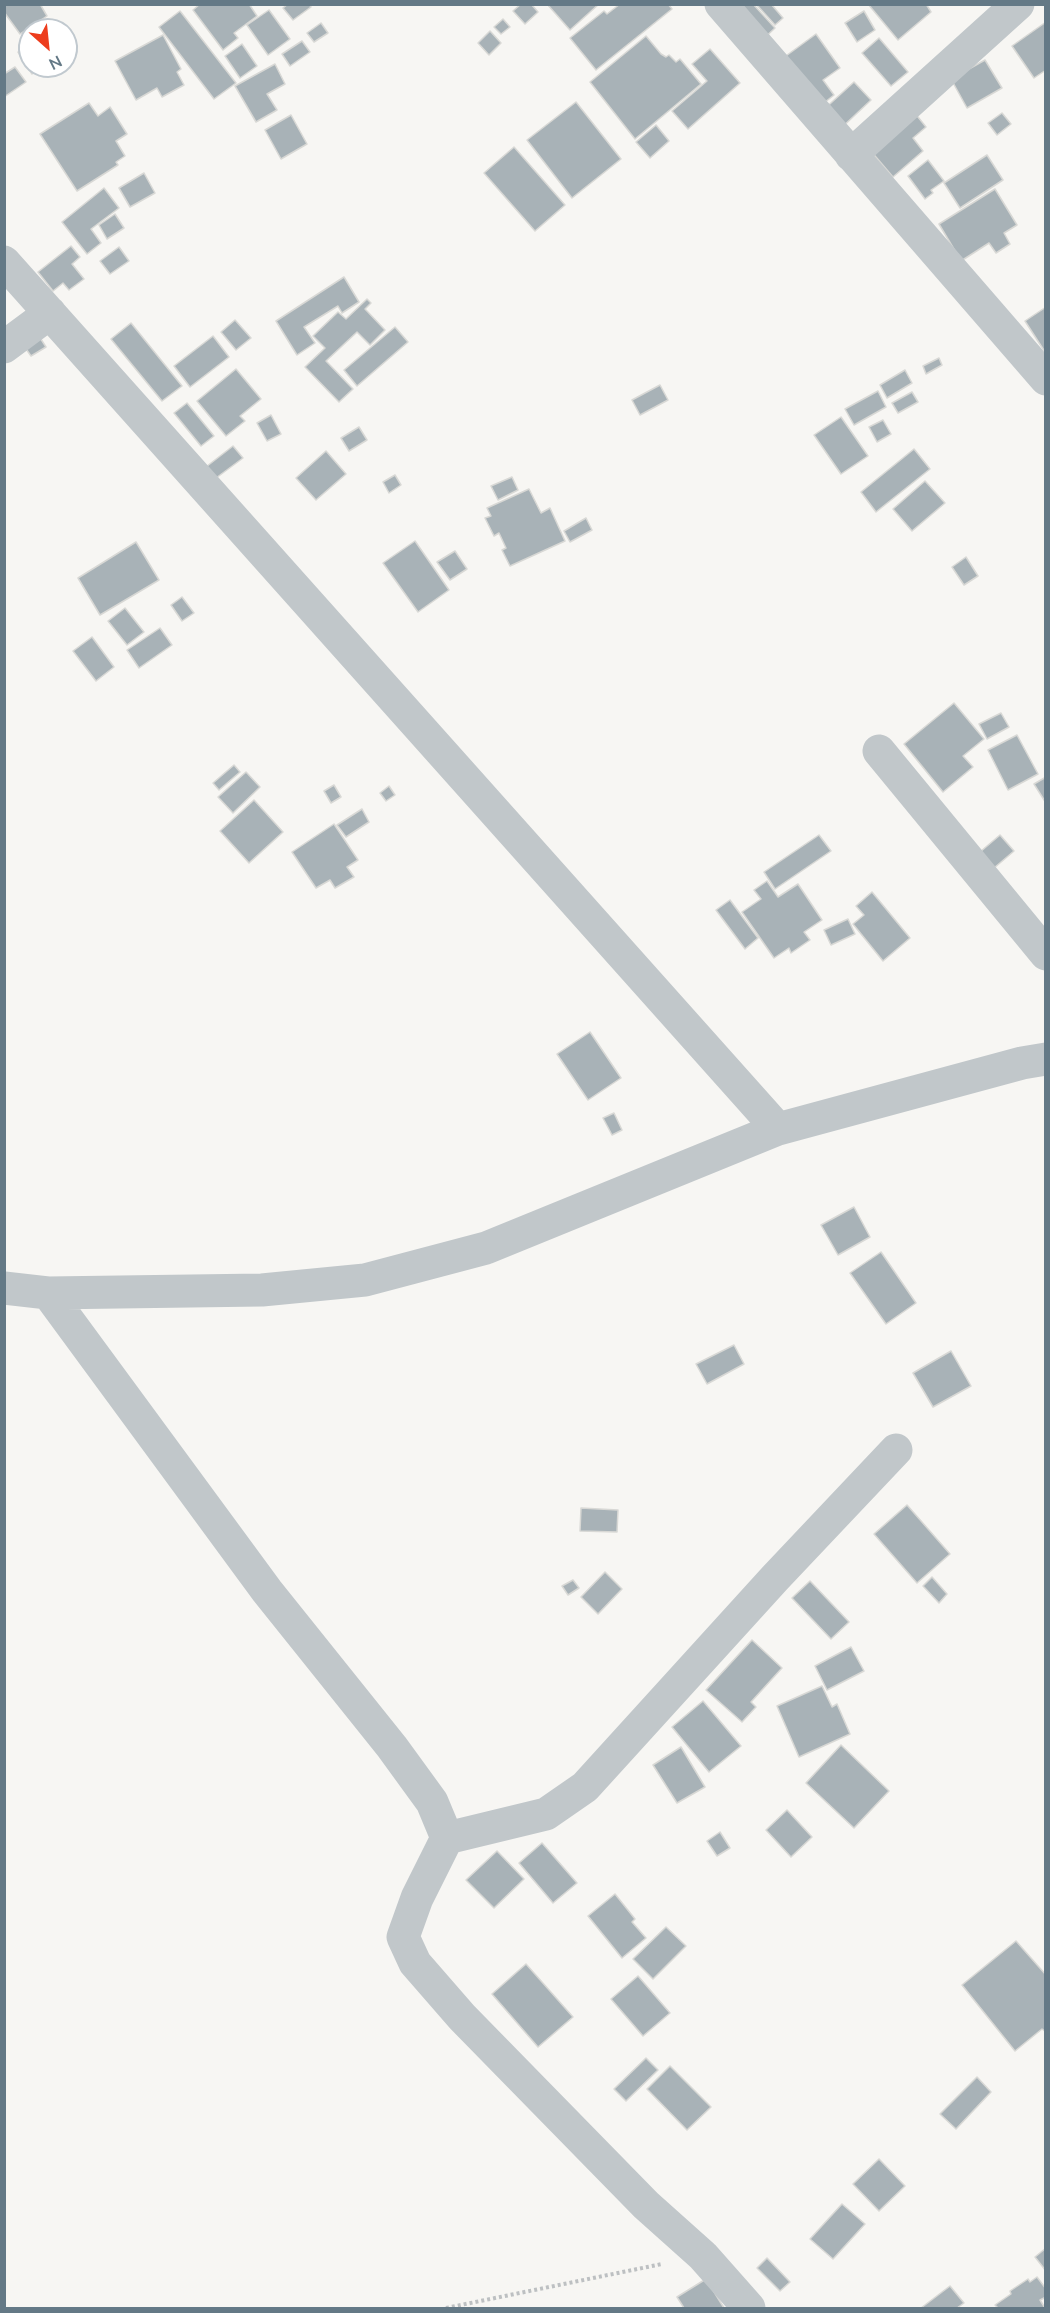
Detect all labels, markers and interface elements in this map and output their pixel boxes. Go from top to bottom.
north arrow [18,18,78,78]
text: N [45,50,66,75]

